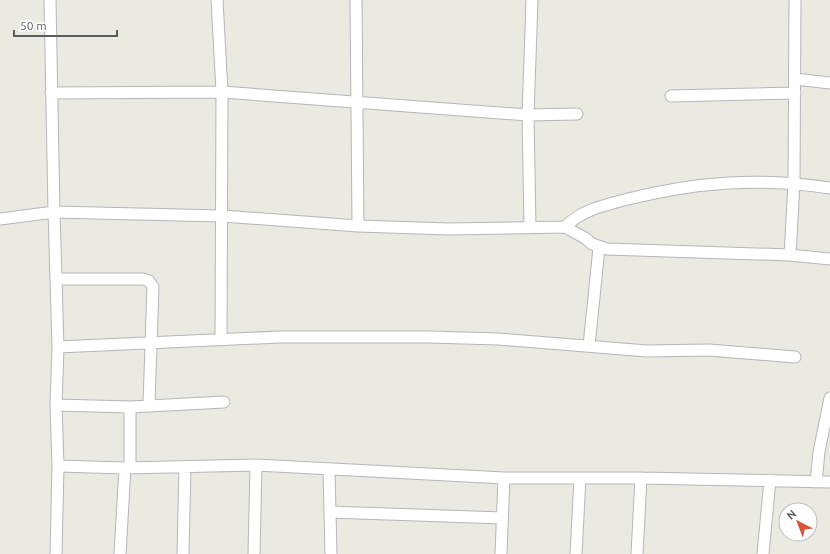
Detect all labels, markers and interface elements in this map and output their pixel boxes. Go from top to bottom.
scale bar [14,12,117,38]
text: 50 m [20,19,47,32]
north arrow [778,502,818,542]
text: N [784,507,798,522]

